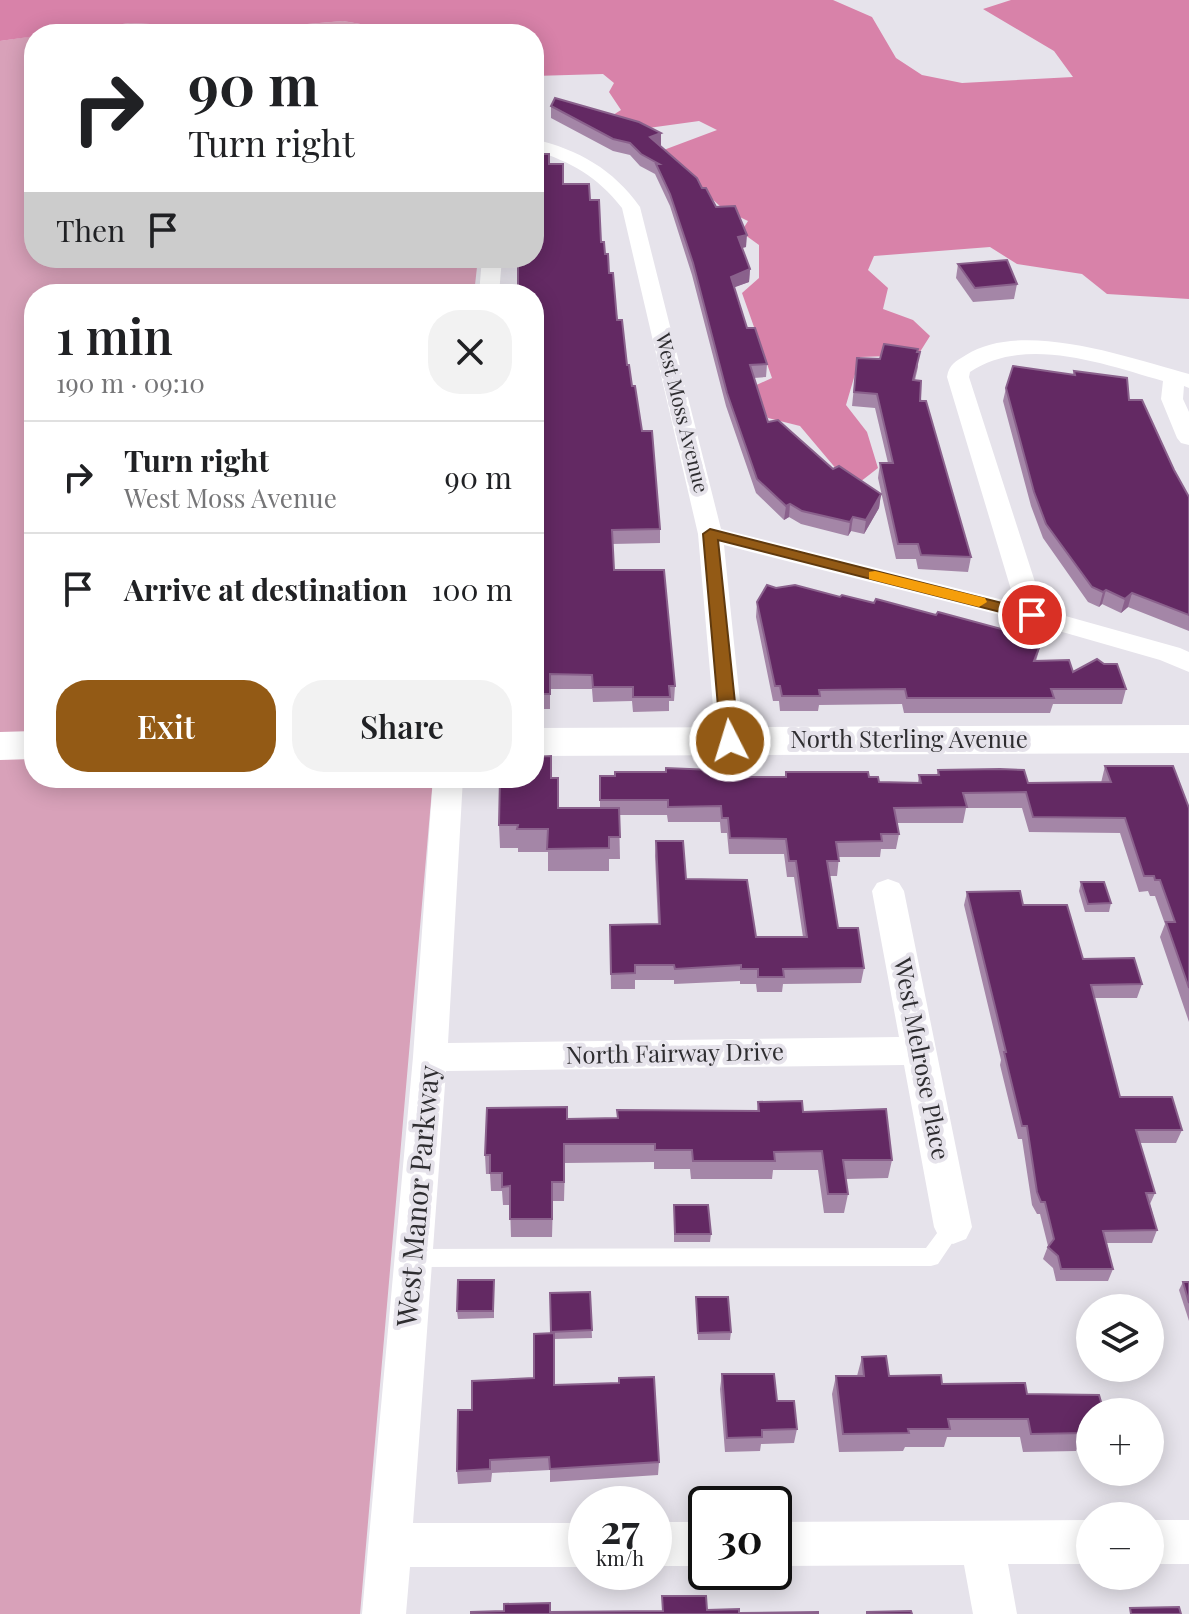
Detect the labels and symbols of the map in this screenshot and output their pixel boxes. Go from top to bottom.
street label: West Moss Avenue [650,329,716,495]
pin [998,581,1066,649]
position arrow [688,699,772,783]
street label: North Sterling Avenue [790,722,1028,754]
street label: West Melrose Place [887,954,958,1162]
street label: North Fairway Drive [566,1034,784,1070]
street label: West Manor Parkway [387,1064,446,1329]
speed limit sign: 30 [688,1486,792,1590]

